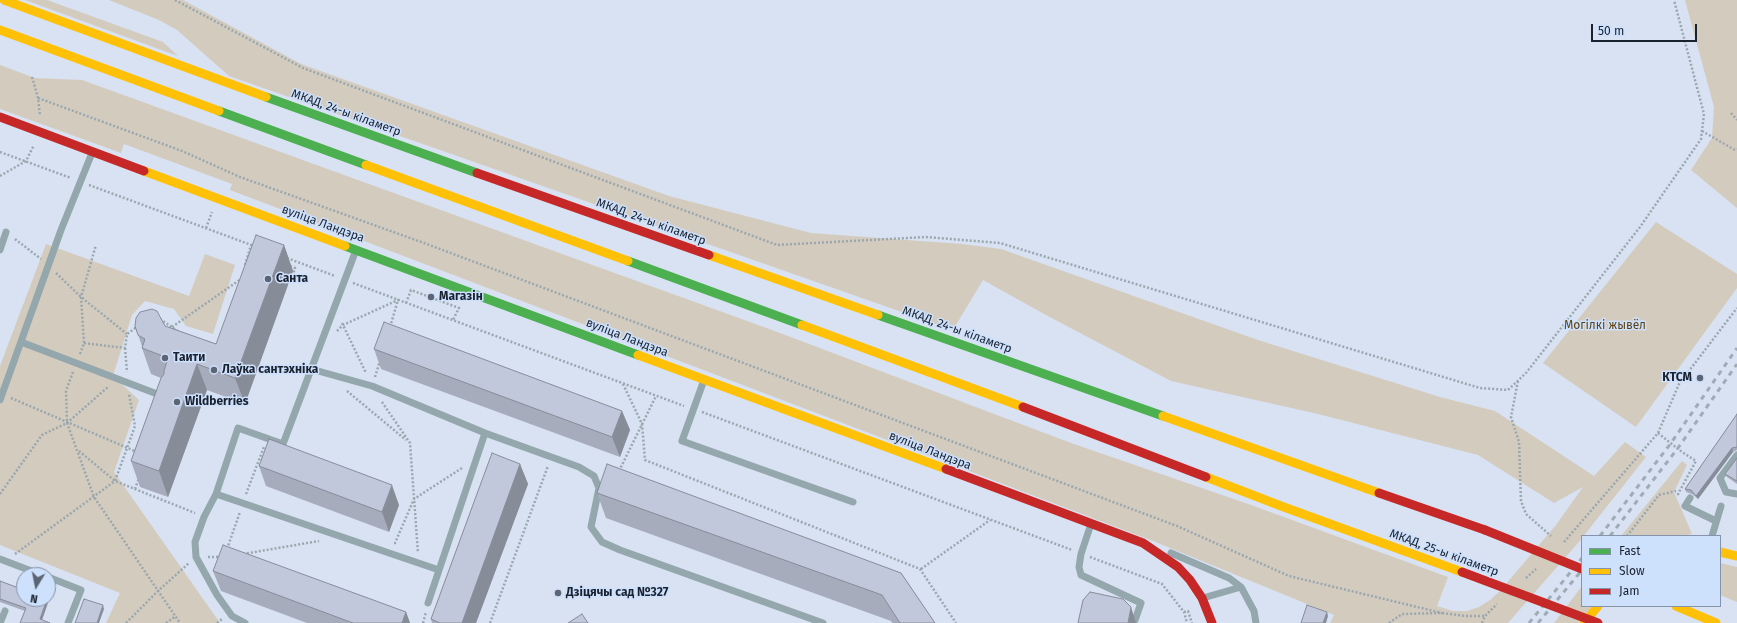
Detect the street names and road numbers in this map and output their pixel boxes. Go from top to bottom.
street label: МКАД, 24-ы кіламетр [289,86,403,140]
street label: МКАД, 24-ы кіламетр [594,195,708,249]
street label: вуліца Ландэра [280,202,366,246]
street label: МКАД, 24-ы кіламетр [900,303,1014,357]
street label: вуліца Ландэра [584,316,670,360]
street label: вуліца Ландэра [887,429,973,473]
street label: МКАД, 25-ы кіламетр [1387,527,1501,579]

